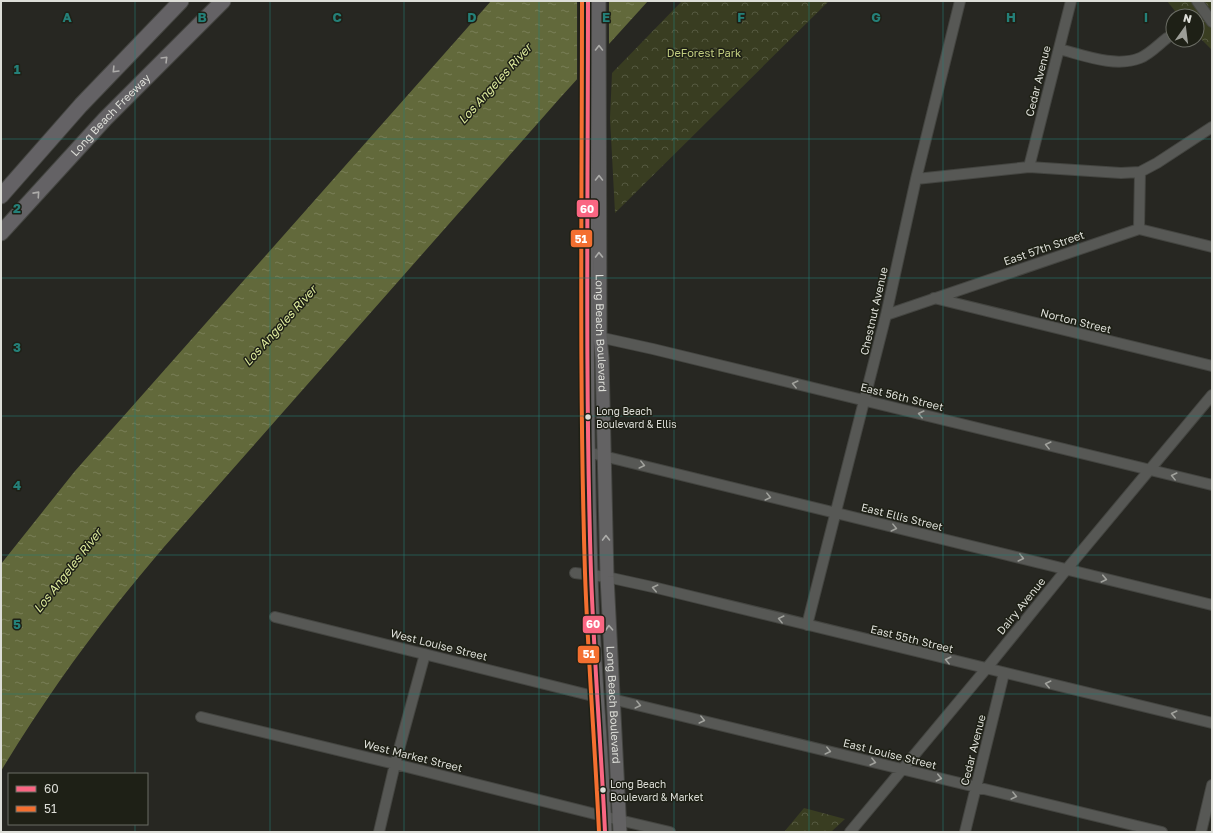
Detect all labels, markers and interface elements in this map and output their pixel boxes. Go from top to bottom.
north arrow [1165,8,1205,48]
text: A [62,9,72,25]
text: B [197,9,207,25]
text: C [332,9,342,25]
text: D [467,9,477,25]
text: E [602,9,610,25]
text: F [737,9,745,25]
text: G [871,9,881,25]
text: H [1006,9,1016,25]
text: I [1144,9,1148,25]
text: N [1182,10,1193,25]
water label: Los Angeles River [455,39,536,127]
street label: Cedar Avenue [1022,44,1053,118]
one-way arrow [595,45,603,51]
park label: DeForest Park [667,46,741,59]
one-way arrow [160,56,168,64]
text: 1 [14,61,21,77]
one-way arrow [112,65,120,73]
street label: Long Beach Freeway [68,71,152,158]
one-way arrow [595,175,603,181]
one-way arrow [32,191,39,199]
line badge: 60 [576,199,599,218]
text: 2 [13,200,21,216]
text: 60 [580,202,594,215]
street label: East 57th Street [1002,228,1086,267]
line badge: 51 [570,229,593,248]
text: 51 [575,232,588,245]
one-way arrow [595,252,603,258]
street label: Chestnut Avenue [857,265,890,356]
street label: Long Beach Boulevard [594,274,610,392]
water label: Los Angeles River [240,281,321,369]
street label: Norton Street [1039,305,1113,336]
text: 3 [13,339,21,355]
one-way arrow [792,380,798,388]
street label: East 56th Street [859,380,945,413]
place label: Long Beach Boulevard & Ellis [596,405,677,430]
one-way arrow [918,411,925,419]
marker: Long Beach Boulevard & Ellis [583,412,593,422]
one-way arrow [1045,441,1052,450]
one-way arrow [639,461,645,469]
one-way arrow [1171,472,1177,480]
text: 4 [13,477,21,493]
one-way arrow [765,492,771,500]
street label: East Ellis Street [860,500,944,533]
one-way arrow [891,523,898,531]
water label: Los Angeles River [30,524,107,616]
one-way arrow [602,535,610,541]
one-way arrow [1017,554,1024,562]
one-way arrow [1101,574,1107,582]
street label: Dairy Avenue [994,575,1047,637]
one-way arrow [652,584,659,593]
line badge: 60 [582,615,605,634]
one-way arrow [778,615,785,624]
text: 5 [13,616,21,632]
text: 60 [586,617,600,630]
street label: East 55th Street [869,622,955,655]
one-way arrow [605,625,613,631]
street label: West Louise Street [389,626,489,663]
line badge: 51 [577,645,600,664]
street label: Long Beach Boulevard [605,645,623,764]
text: 51 [583,647,596,660]
one-way arrow [945,656,951,664]
one-way arrow [1044,680,1051,689]
one-way arrow [634,700,641,709]
one-way arrow [1171,711,1177,719]
street label: Cedar Avenue [957,713,988,787]
one-way arrow [699,716,705,724]
street label: East Louise Street [842,736,938,771]
street label: West Market Street [362,737,464,774]
one-way arrow [824,746,831,755]
one-way arrow [869,757,876,766]
legend [8,773,148,825]
one-way arrow [935,773,942,782]
place label: Long Beach Boulevard & Market [610,778,703,803]
text: 60 [44,781,59,796]
marker: Long Beach Boulevard & Market [598,785,608,795]
one-way arrow [1010,791,1017,800]
text: 51 [44,801,57,816]

